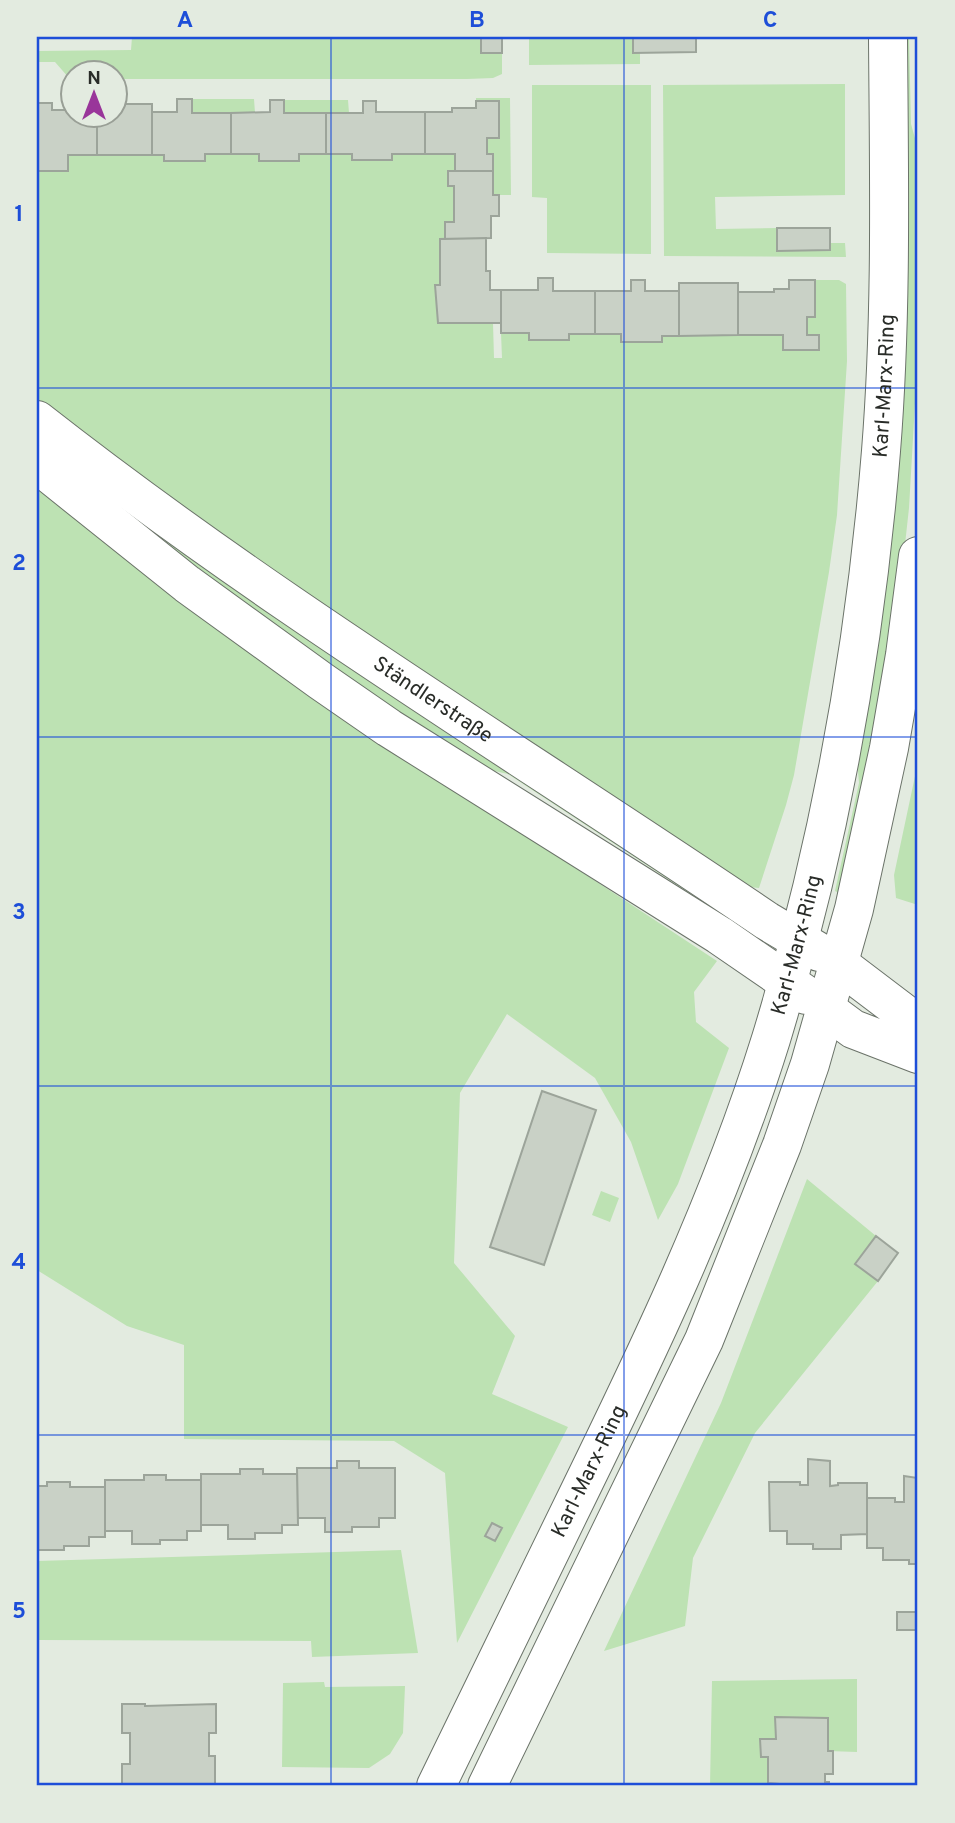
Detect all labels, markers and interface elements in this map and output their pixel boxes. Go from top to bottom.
text: A [177,7,193,36]
text: B [469,7,485,36]
text: C [763,7,777,36]
north arrow [60,60,130,130]
text: N [87,67,101,91]
text: 1 [14,201,24,230]
street label: Karl-Marx-Ring [867,314,901,459]
text: 2 [12,550,26,579]
street label: Ständlerstraße [367,651,498,750]
street label: Karl-Marx-Ring [765,872,828,1018]
text: 3 [12,899,26,928]
text: 4 [12,1249,26,1278]
street label: Karl-Marx-Ring [546,1401,633,1542]
text: 5 [12,1598,26,1627]

